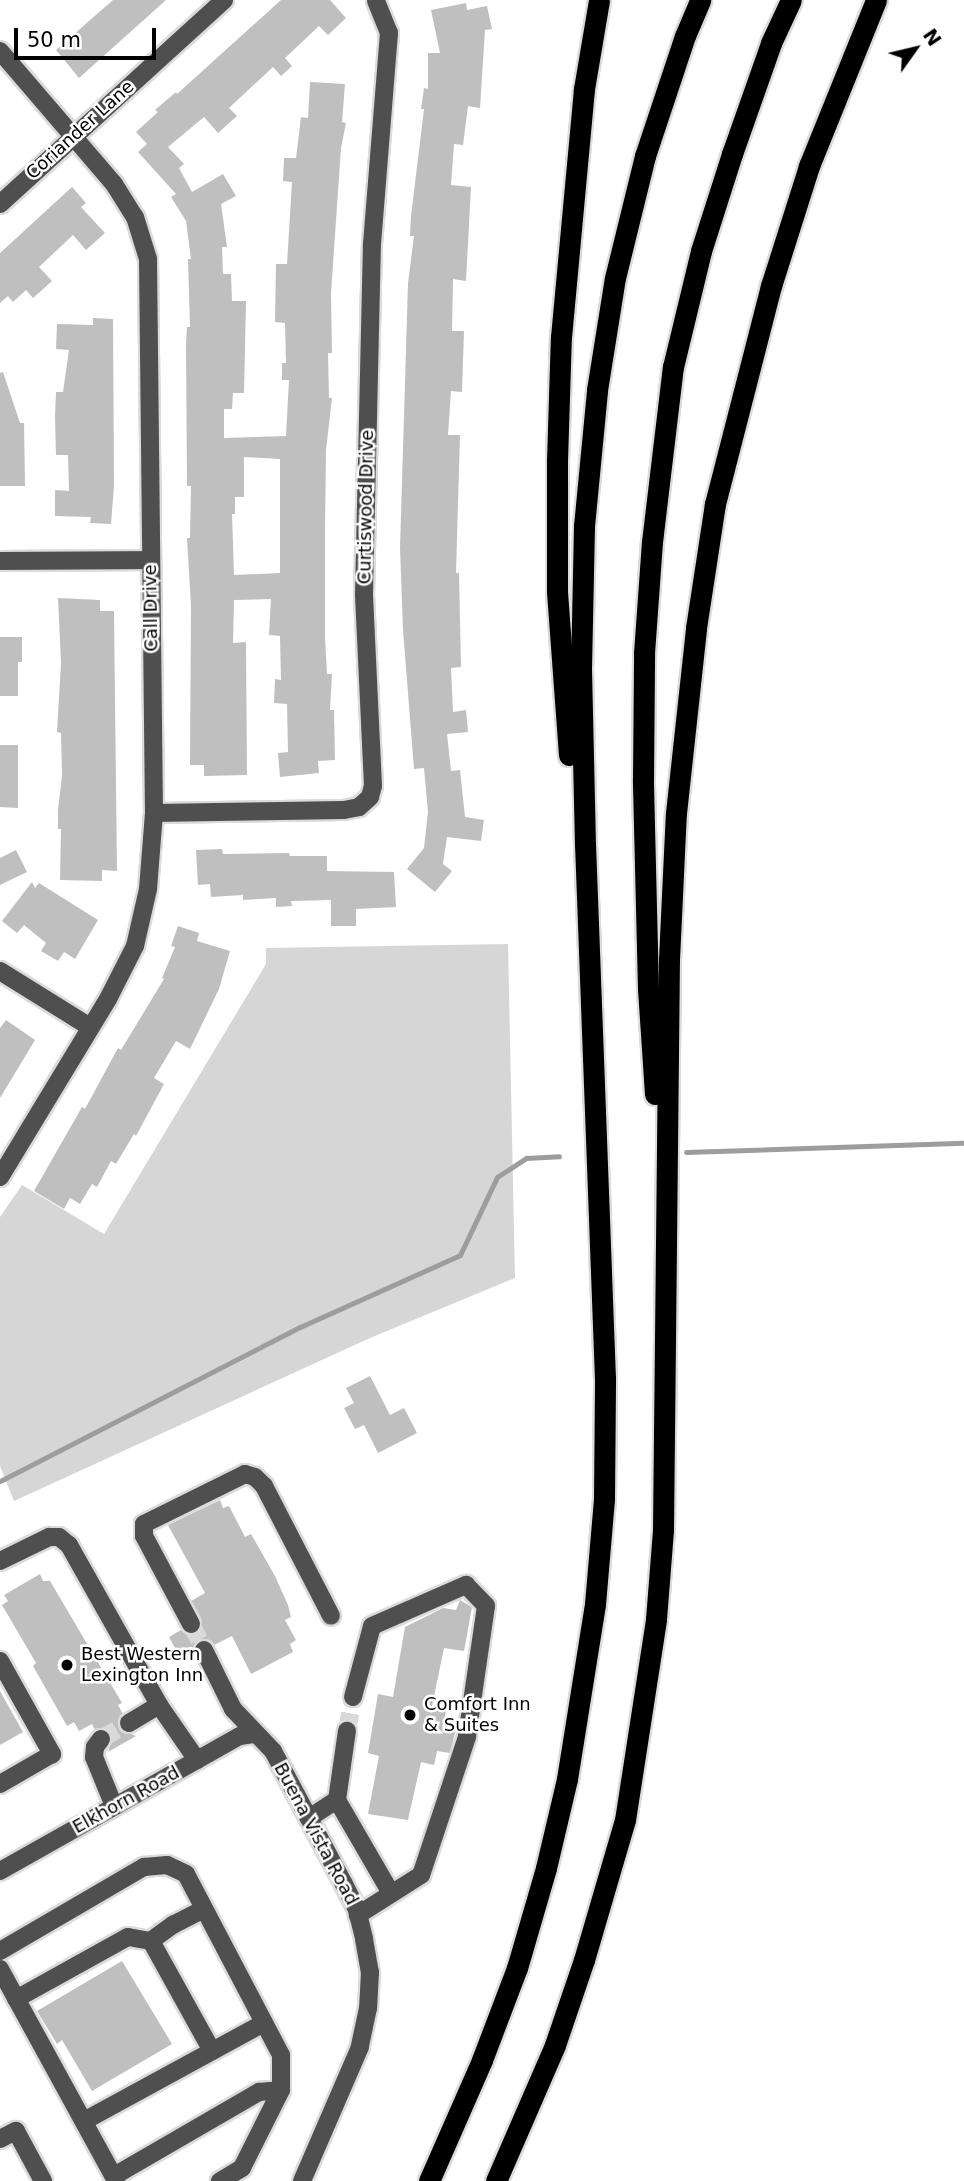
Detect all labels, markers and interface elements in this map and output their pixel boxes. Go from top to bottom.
scale bar [18,14,159,58]
north arrow [880,14,950,84]
text: N [919,25,946,50]
text: 50 m [27,28,81,52]
street label: Coriander Lane [22,76,138,184]
street label: Curtiswood Drive [354,429,378,585]
street label: Call Drive [139,564,163,652]
place label: Best Western Lexington Inn [81,1644,203,1686]
marker: Best Western Lexington Inn [59,1657,75,1673]
place label: Comfort Inn & Suites [424,1694,531,1736]
marker: Comfort Inn & Suites [402,1707,418,1723]
street label: Buena Vista Road [269,1759,363,1909]
street label: Elkhorn Road [69,1762,183,1838]

